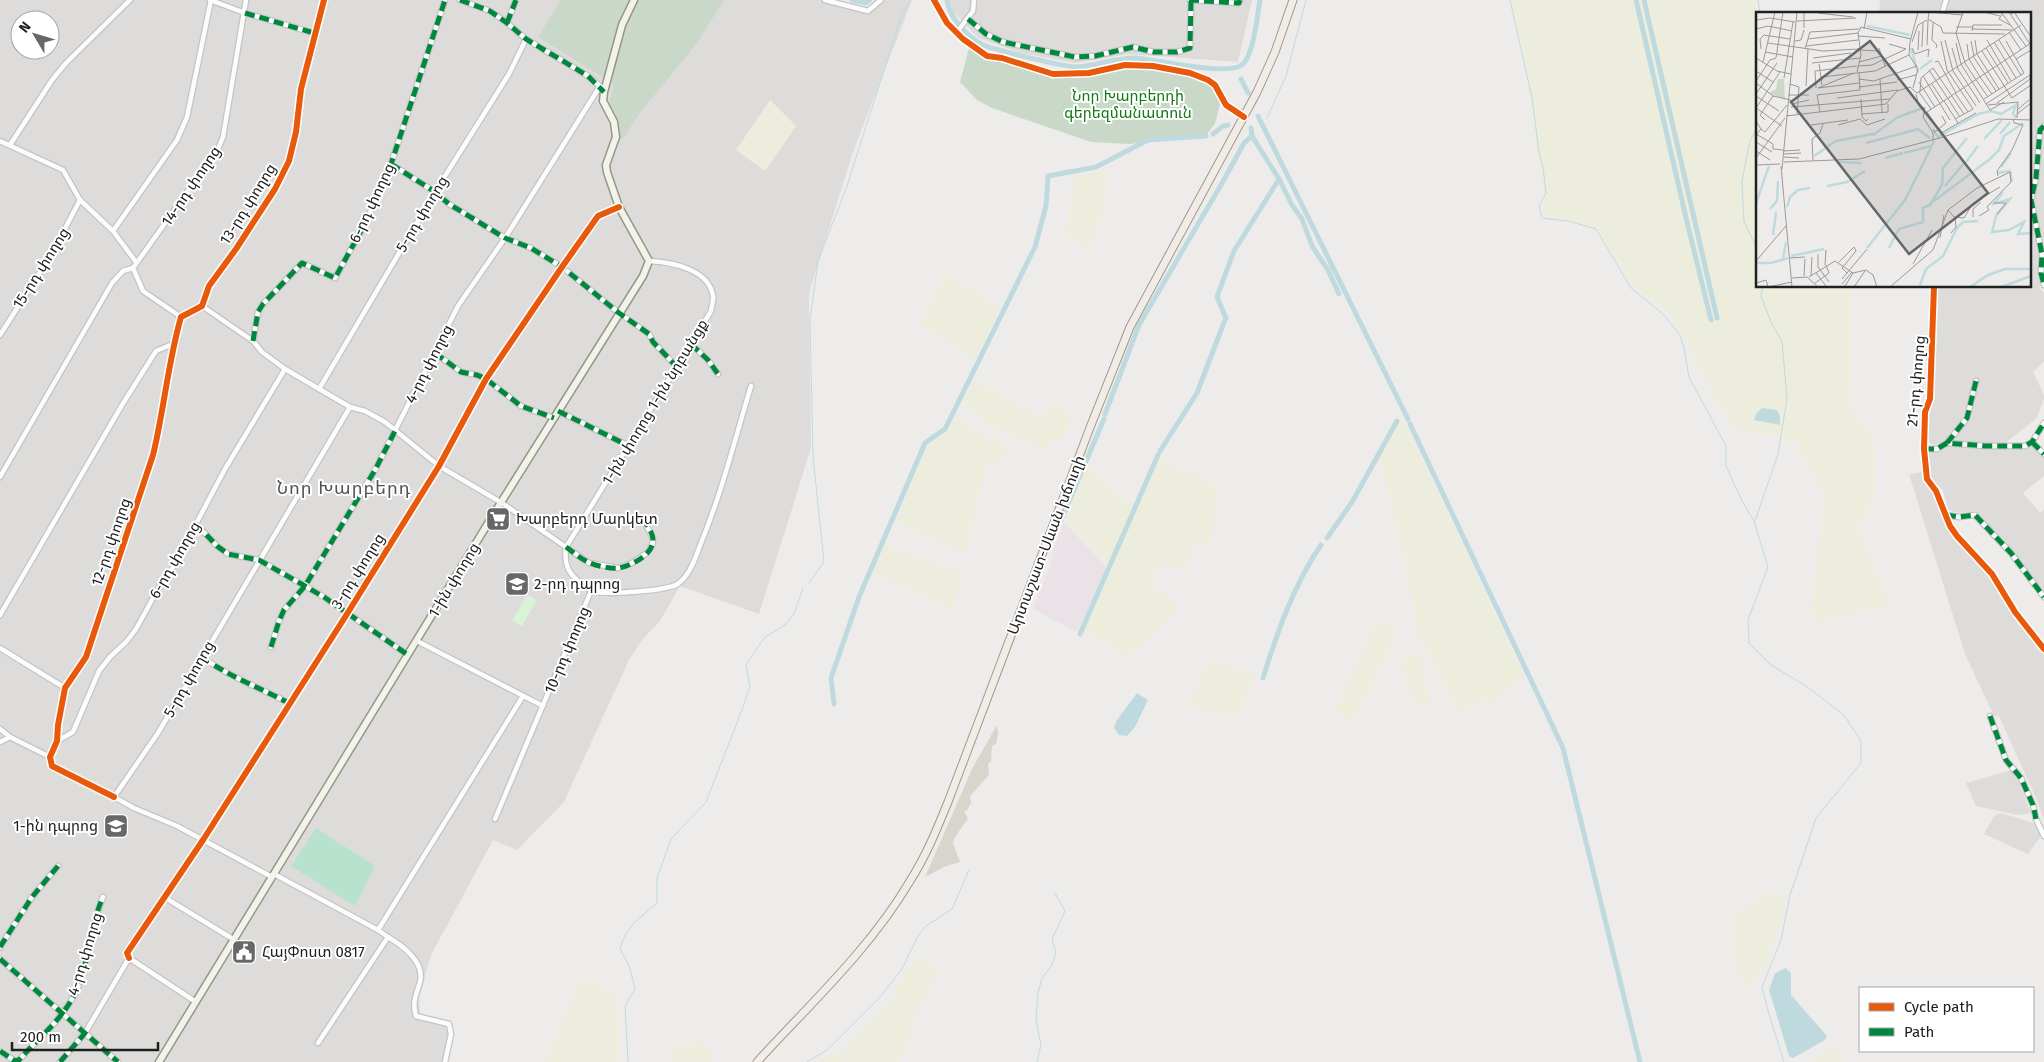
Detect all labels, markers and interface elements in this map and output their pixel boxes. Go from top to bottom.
north arrow [10,10,60,60]
inset map [1756,12,2032,288]
text: N [16,18,35,36]
park label: Նոր Խարբերդի գերեզմանատուն [1064,87,1192,122]
street label: 14-րդ փողոց [158,143,224,229]
street label: 13-րդ փողոց [216,160,280,248]
street label: 6-րդ փողոց [346,160,398,246]
street label: 5-րդ փողոց [392,173,452,255]
street label: 15-րդ փողոց [9,224,73,312]
street label: 1-ին փողոց 1-ին նրբանցք [598,316,712,488]
street label: 4-րդ փողոց [401,322,457,406]
street label: 21-րդ փողոց [1903,335,1929,427]
street label: Արտաշատ-Սևան խճուղի [1003,453,1089,637]
district label: Նոր Խարբերդ [277,477,411,499]
street label: 12-րդ փողոց [88,496,134,588]
supermarket icon: Խարբերդ Մարկետ [485,506,511,532]
place label: Խարբերդ Մարկետ [516,510,658,528]
street label: 6-րդ փողոց [146,518,204,602]
street label: 3-րդ փողոց [328,530,388,612]
street label: 1-ին փողոց [425,539,483,621]
school or university icon: 2-րդ դպրոց [504,571,530,597]
place label: 2-րդ դպրոց [534,575,620,593]
street label: 10-րդ փողոց [541,604,593,696]
street label: 5-րդ փողոց [160,637,218,721]
school or university icon: 1-ին դպրոց [103,813,129,839]
place label: 1-ին դպրոց [13,817,98,835]
street label: 4-րդ փողոց [64,910,106,998]
public building icon: ՀայՓոստ 0817 [231,939,257,965]
place label: ՀայՓոստ 0817 [262,943,365,961]
legend [1859,987,2034,1052]
text: Cycle path [1904,998,1974,1016]
scale bar [12,1020,159,1052]
text: Path [1904,1023,1934,1041]
text: 200 m [20,1028,61,1046]

